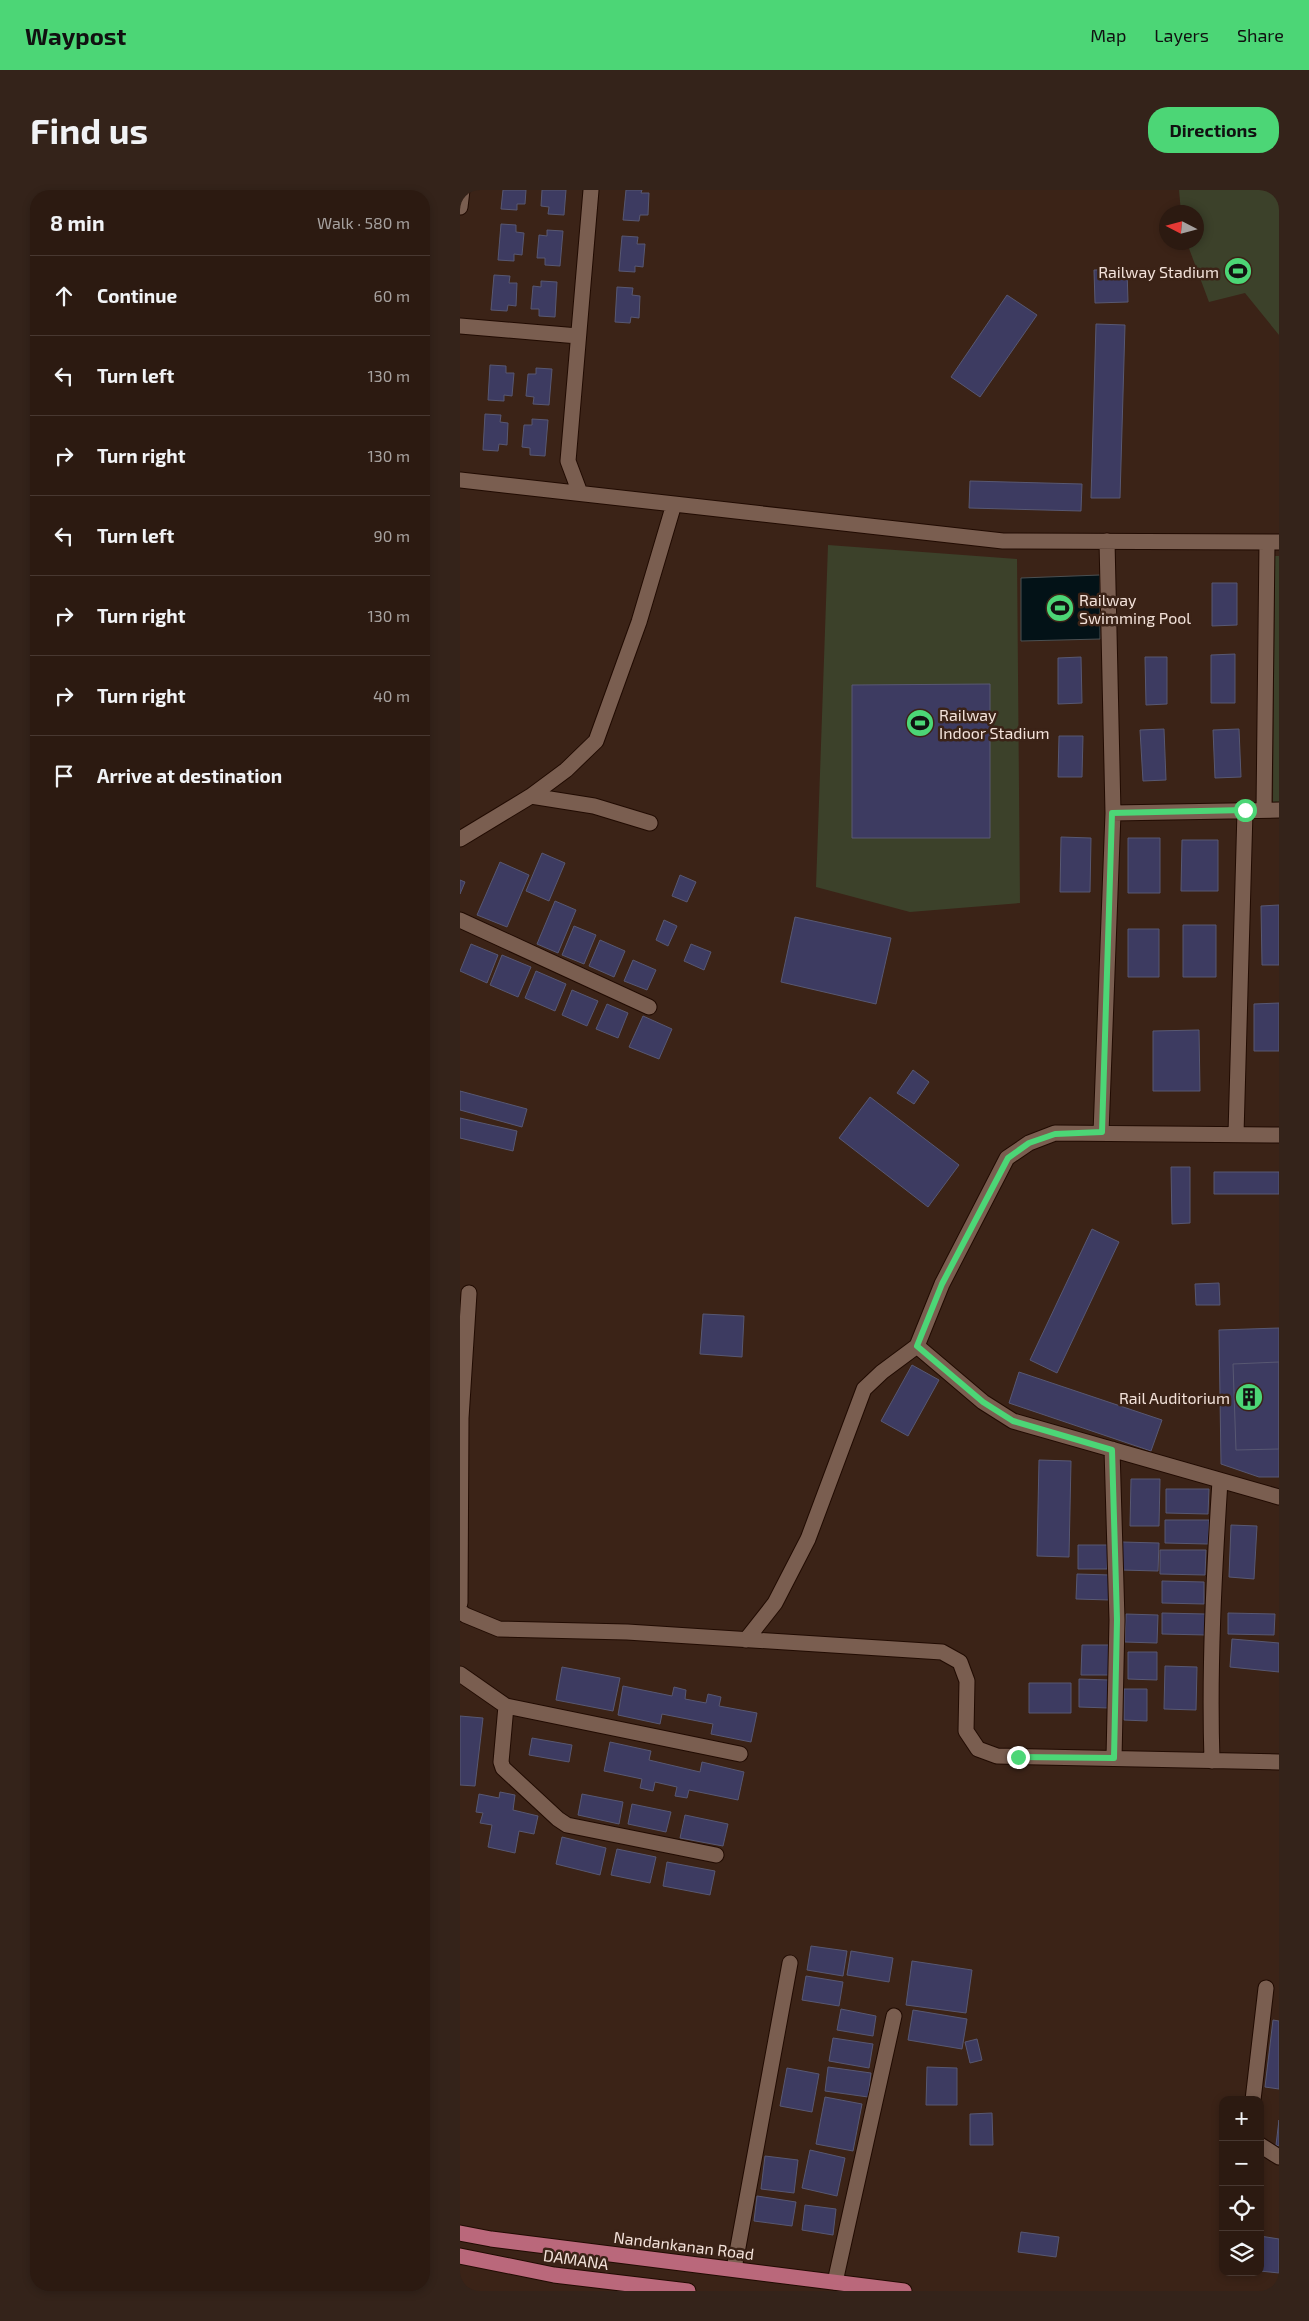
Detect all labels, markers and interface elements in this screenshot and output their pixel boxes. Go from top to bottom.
text: Waypost [25,21,126,50]
text: Map [1090,24,1126,46]
text: Layers [1154,24,1209,46]
text: Share [1237,24,1284,46]
button: Directions [1148,107,1279,153]
text: Find us [30,109,148,151]
north arrow [1159,205,1204,250]
text: 8 min [50,210,105,235]
text: Walk · 580 m [317,213,410,232]
sports icon: Railway Stadium [1223,256,1253,286]
place label: Railway Stadium [1098,262,1219,281]
icon: ahead [50,282,78,310]
text: Continue [97,284,177,307]
text: 60 m [374,286,410,305]
icon: left [50,362,78,390]
text: Turn left [97,364,174,387]
text: 130 m [368,366,410,385]
icon: right [50,442,78,470]
text: Turn right [97,444,185,467]
text: 130 m [368,446,410,465]
icon: left [50,522,78,550]
text: Turn left [97,524,174,547]
text: 90 m [374,526,410,545]
place label: Railway Swimming Pool [1079,590,1191,627]
sports icon: Railway Swimming Pool [1045,593,1075,623]
icon: right [50,602,78,630]
text: Turn right [97,604,185,627]
text: 130 m [368,606,410,625]
icon: right [50,682,78,710]
text: Turn right [97,684,185,707]
text: 40 m [373,686,410,705]
place label: Railway Indoor Stadium [939,705,1050,742]
sports icon: Railway Indoor Stadium [905,708,935,738]
icon: arrive [50,762,78,790]
text: Arrive at destination [97,764,282,787]
route start [1234,799,1257,822]
building icon: Rail Auditorium [1234,1382,1264,1412]
place label: Rail Auditorium [1119,1388,1230,1407]
route end [1007,1746,1030,1769]
map controls [1219,2096,1264,2276]
button: + [1219,2096,1264,2141]
button: − [1219,2141,1264,2186]
button: locate [1219,2186,1264,2231]
street label: Nandankanan Road [613,2227,755,2263]
button: layers [1219,2231,1264,2276]
street label: DAMANA [542,2245,610,2273]

